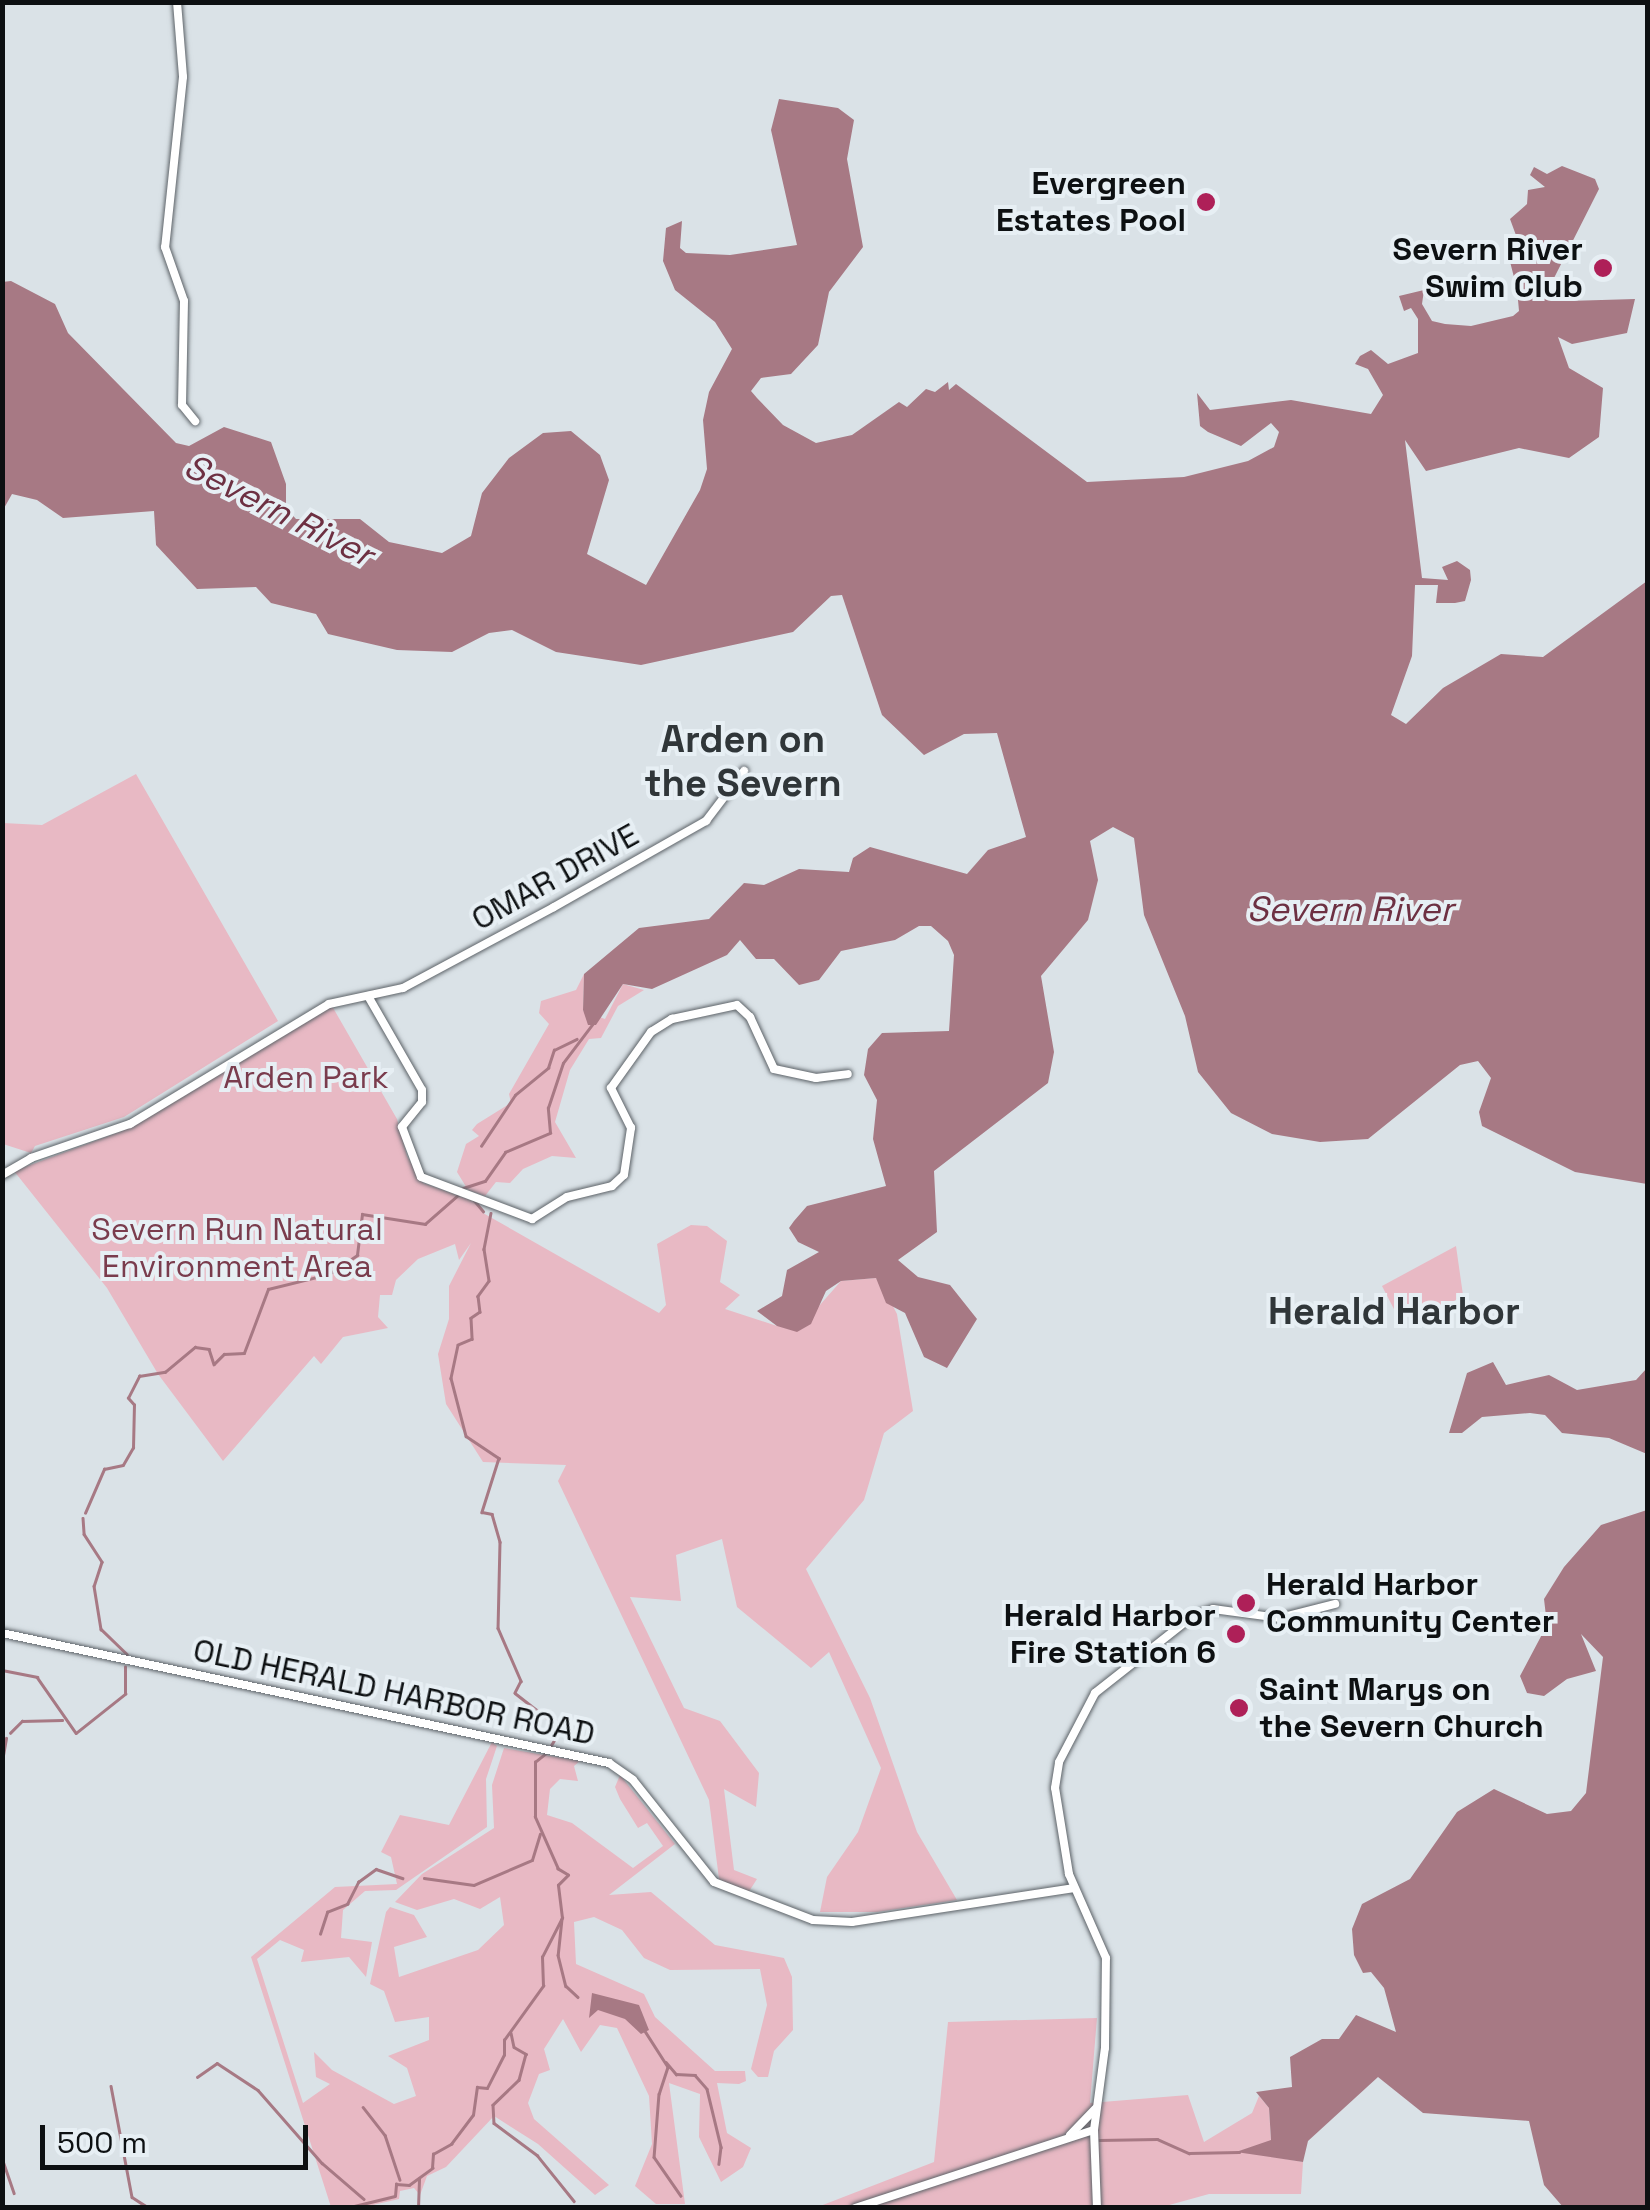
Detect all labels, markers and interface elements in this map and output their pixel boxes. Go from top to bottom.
place label: Evergreen Estates Pool [996,165,1186,240]
marker: Evergreen Estates Pool [1195,191,1217,213]
place label: Severn River Swim Club [1393,231,1583,306]
marker: Severn River Swim Club [1592,257,1614,279]
water label: Severn River [177,444,381,576]
district label: Arden on the Severn [644,717,842,806]
street label: OMAR DRIVE [465,815,645,939]
water label: Severn River [1247,888,1453,930]
park label: Arden Park [223,1058,389,1096]
park label: Severn Run Natural Environment Area [91,1211,383,1286]
district label: Herald Harbor [1268,1289,1520,1335]
place label: Herald Harbor Community Center [1266,1566,1554,1641]
marker: Herald Harbor Community Center [1235,1592,1257,1614]
place label: Herald Harbor Fire Station 6 [1004,1597,1216,1672]
marker: Herald Harbor Fire Station 6 [1225,1623,1247,1645]
street label: OLD HERALD HARBOR ROAD [190,1631,598,1753]
place label: Saint Marys on the Severn Church [1259,1671,1544,1746]
marker: Saint Marys on the Severn Church [1228,1697,1250,1719]
scale bar [45,2105,312,2167]
text: 500 m [57,2123,147,2162]

